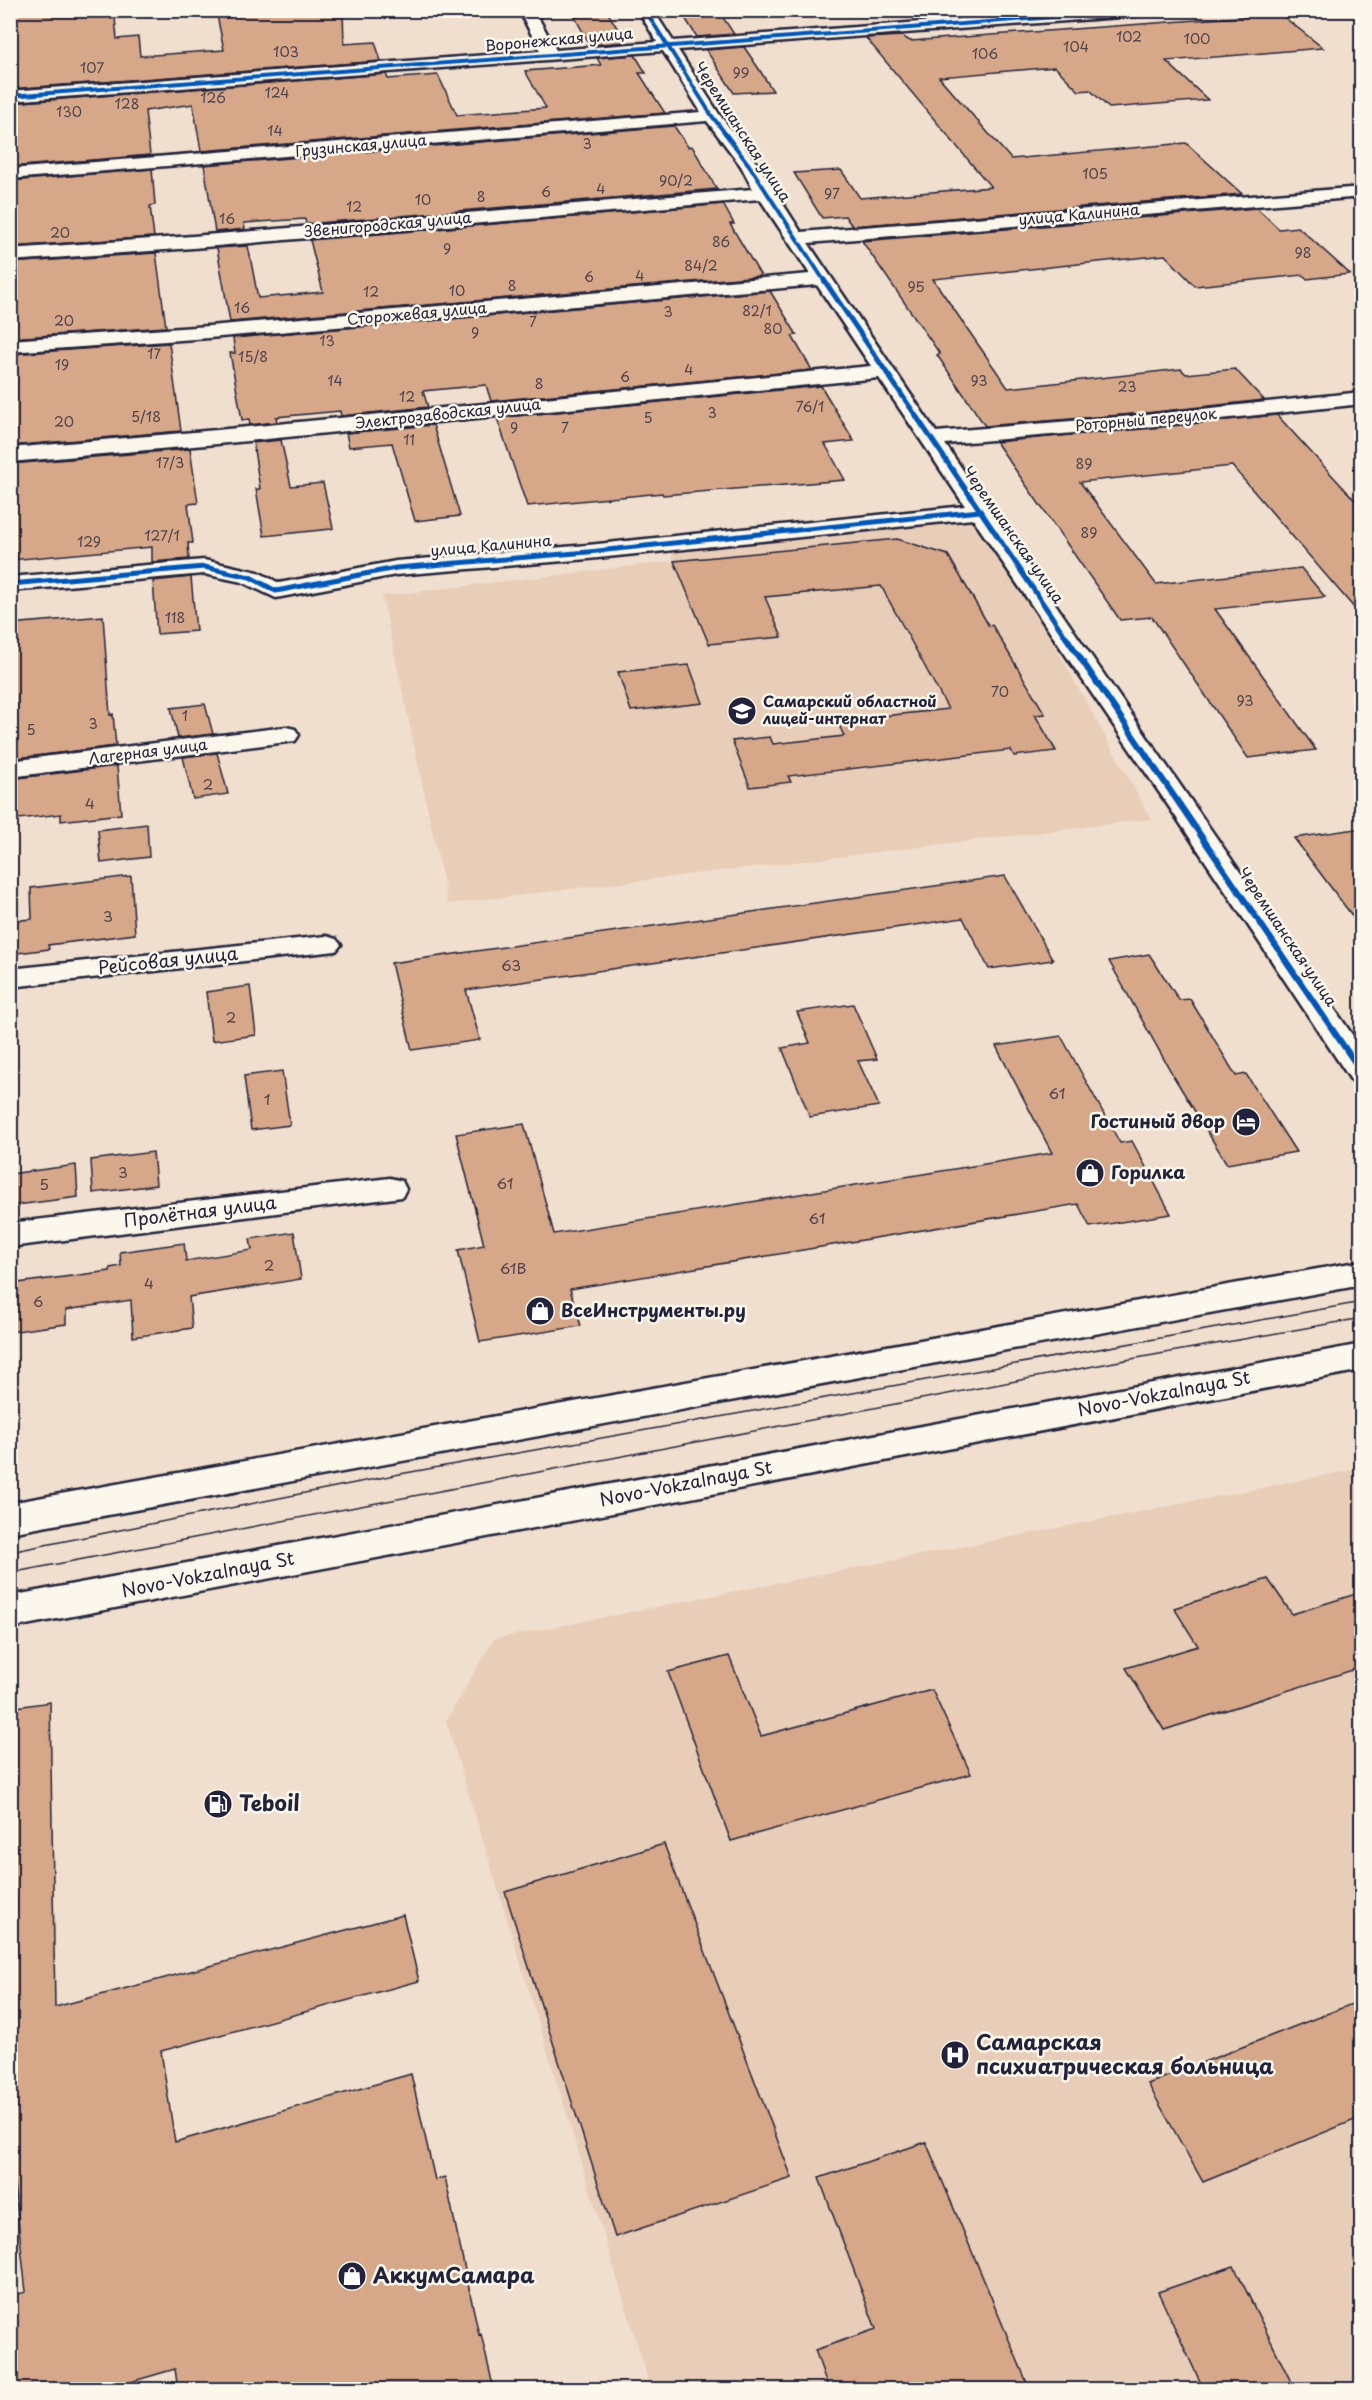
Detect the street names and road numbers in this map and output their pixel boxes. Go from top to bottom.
street label: Воронежская улица [484,21,634,56]
street label: Черемшанская улица [689,56,798,206]
street label: Грузинская улица [294,127,428,162]
street label: улица Калинина [1017,197,1141,230]
street label: Звенигородская улица [303,205,473,242]
street label: Сторожевая улица [346,295,488,330]
street label: Электрозаводская улица [354,391,542,434]
street label: Роторный переулок [1074,401,1218,436]
street label: Черемшанская улица [958,461,1071,608]
street label: улица Калинина [429,528,553,561]
street label: Лагерная улица [87,732,209,769]
street label: Черемшанская улица [1233,862,1344,1011]
street label: Рейсовая улица [97,939,240,980]
street label: Пролётная улица [122,1188,278,1233]
street label: Novo-Vokzalnaya St [1075,1363,1252,1422]
street label: Novo-Vokzalnaya St [597,1453,774,1512]
street label: Novo-Vokzalnaya St [119,1544,296,1603]

